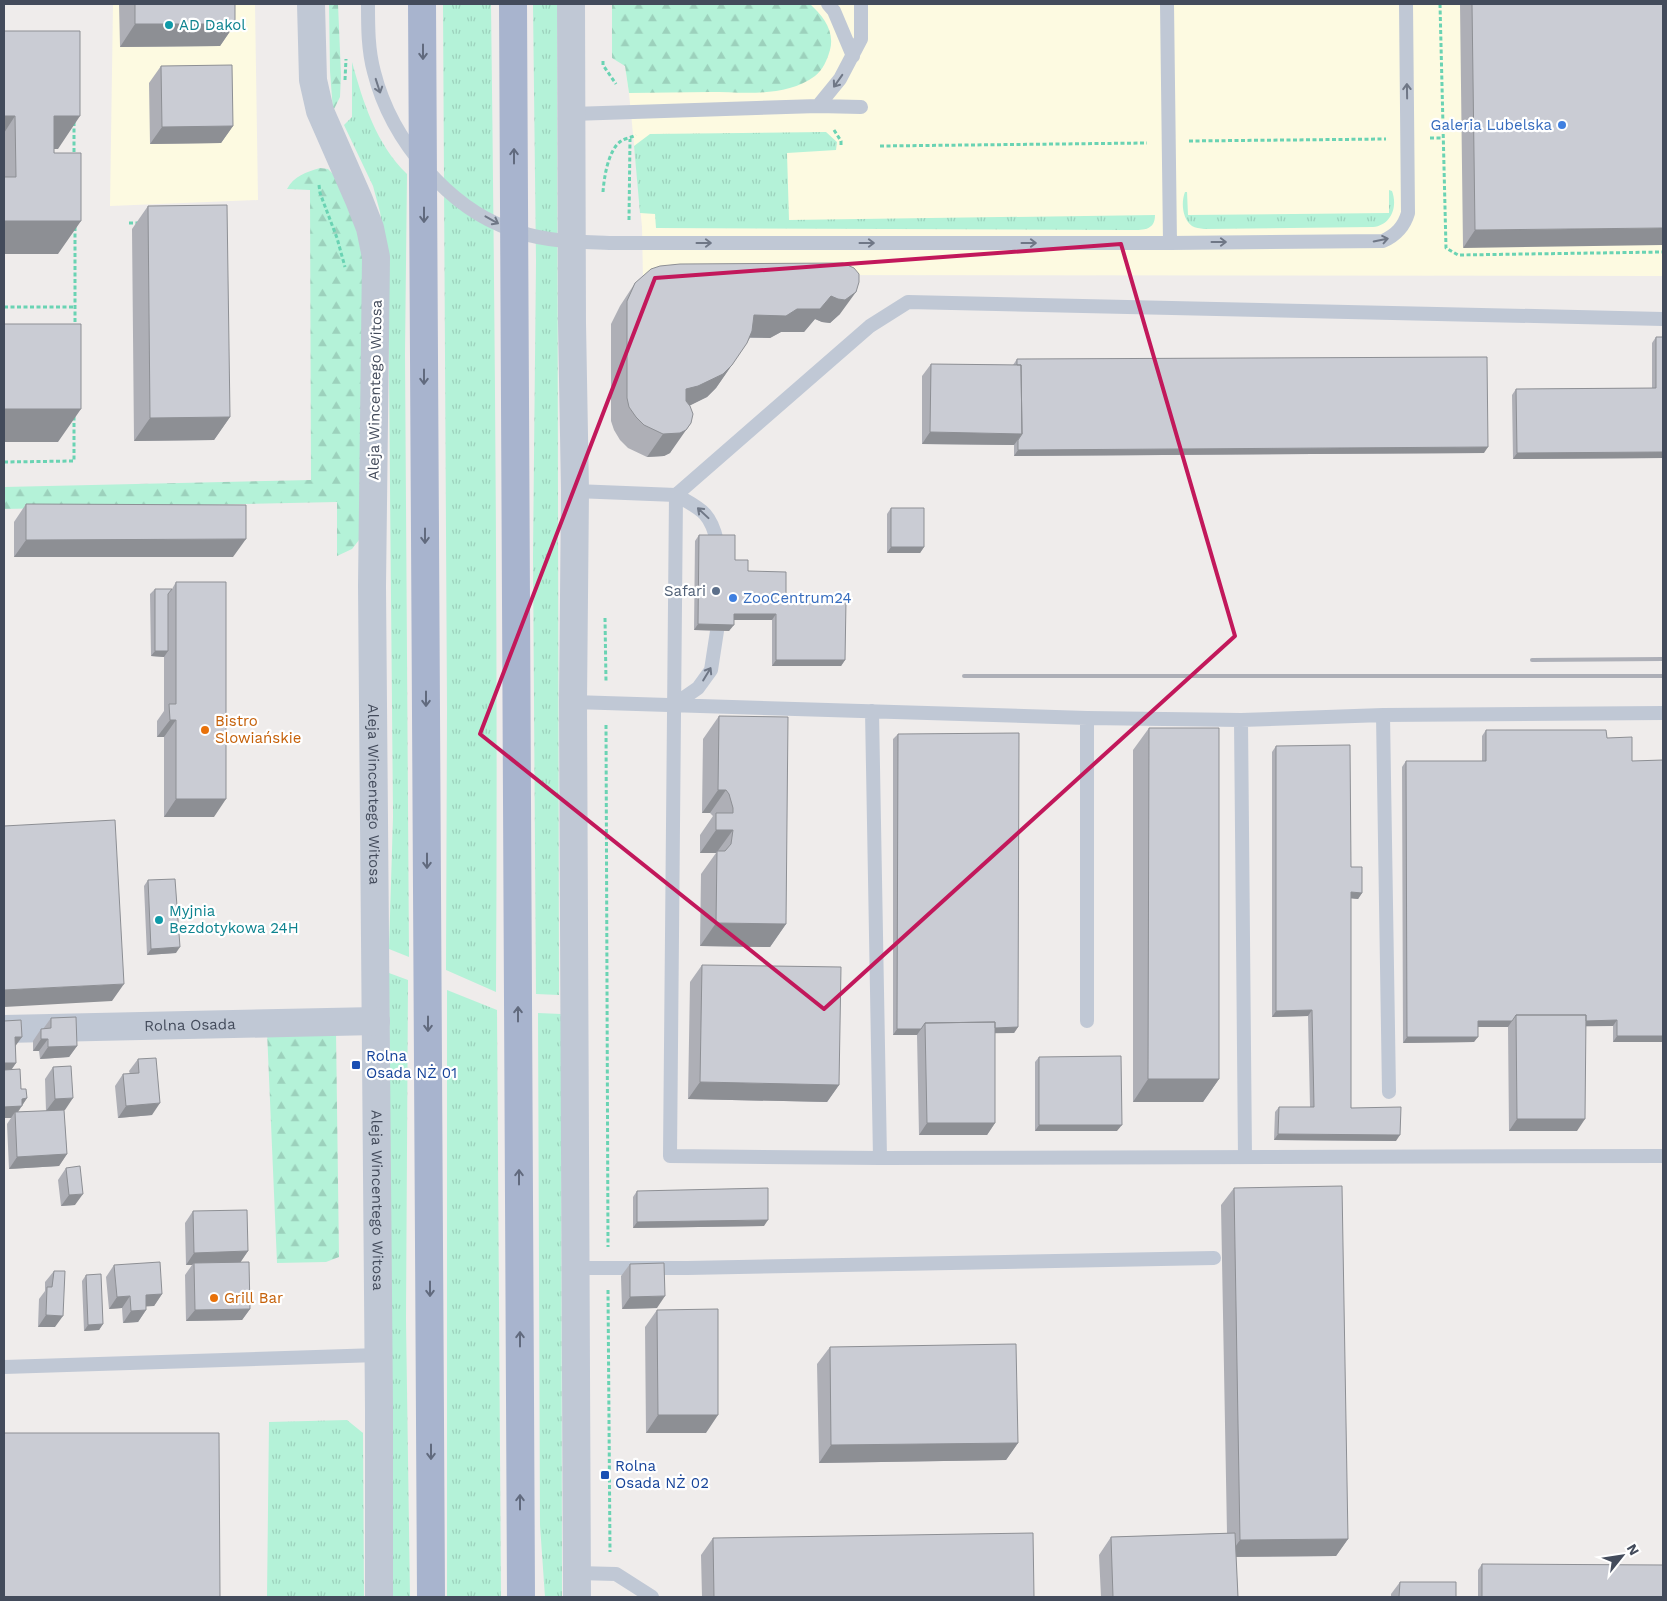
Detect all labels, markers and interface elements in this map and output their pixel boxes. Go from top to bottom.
place label: AD Dakol [179,16,246,34]
marker: AD Dakol [163,19,175,31]
one-way arrow [418,44,428,60]
one-way arrow [833,74,843,88]
one-way arrow [374,78,383,94]
one-way arrow [1402,84,1412,100]
place label: Galeria Lubelska [1431,116,1552,134]
marker: Galeria Lubelska [1556,119,1568,131]
one-way arrow [509,148,519,164]
one-way arrow [419,207,428,223]
one-way arrow [484,215,499,225]
one-way arrow [1372,234,1388,244]
one-way arrow [1210,237,1226,247]
one-way arrow [696,238,712,248]
one-way arrow [858,238,875,248]
one-way arrow [1021,238,1037,248]
street label: Aleja Wincentego Witosa [364,299,386,481]
one-way arrow [419,369,429,385]
one-way arrow [696,507,709,519]
one-way arrow [420,528,430,544]
place label: Safari [664,582,706,600]
marker: Safari [710,585,722,597]
place label: ZooCentrum24 [743,589,852,607]
marker: ZooCentrum24 [727,592,739,604]
one-way arrow [703,668,713,682]
one-way arrow [421,690,431,707]
street label: Aleja Wincentego Witosa [364,704,384,885]
place label: Bistro Slowiańskie [215,712,301,747]
marker: Bistro Slowiańskie [199,724,211,736]
one-way arrow [422,853,432,869]
place label: Myjnia Bezdotykowa 24H [169,902,299,937]
marker: Myjnia Bezdotykowa 24H [153,914,165,926]
one-way arrow [513,1007,523,1023]
street label: Rolna Osada [144,1015,236,1035]
one-way arrow [424,1016,433,1032]
place label: Rolna Osada NŻ 01 [366,1047,457,1082]
marker: Rolna Osada NŻ 01 [350,1059,362,1071]
street label: Aleja Wincentego Witosa [367,1110,387,1291]
one-way arrow [514,1169,524,1186]
one-way arrow [425,1280,435,1297]
place label: Grill Bar [224,1289,283,1307]
marker: Grill Bar [208,1292,220,1304]
one-way arrow [515,1332,525,1348]
one-way arrow [426,1443,436,1459]
place label: Rolna Osada NŻ 02 [615,1457,709,1492]
marker: Rolna Osada NŻ 02 [599,1469,611,1481]
one-way arrow [515,1494,525,1510]
north arrow [1597,1531,1647,1581]
text: N [1624,1541,1643,1558]

